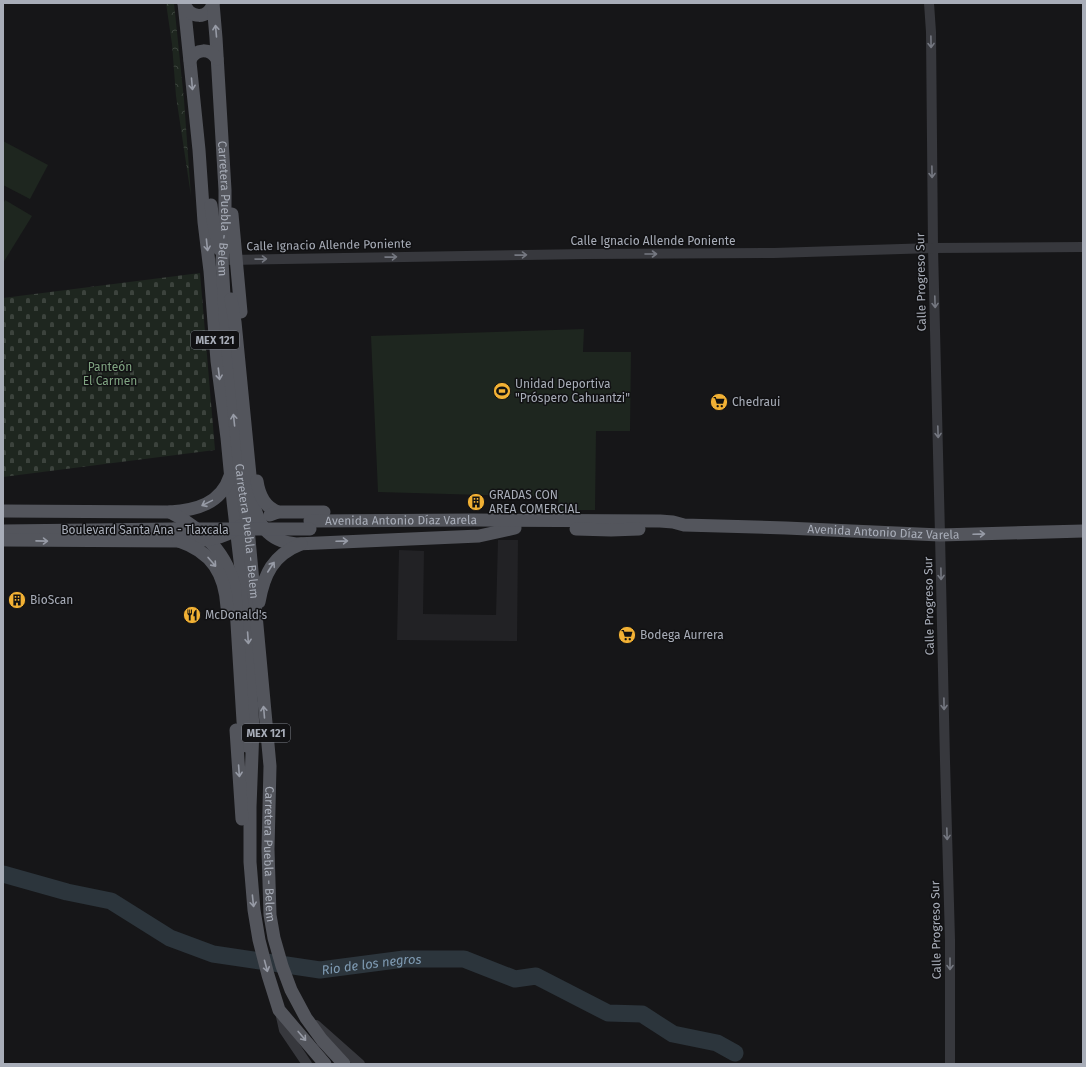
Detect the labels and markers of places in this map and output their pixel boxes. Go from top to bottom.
place label: Unidad Deportiva "Próspero Cahuantzi" [515,377,630,405]
sports icon: Unidad Deportiva "Próspero Cahuantzi" [492,381,512,401]
supermarket icon: Chedraui [709,392,729,412]
place label: Chedraui [732,395,780,409]
place label: GRADAS CON AREA COMERCIAL [489,488,580,516]
building icon: GRADAS CON AREA COMERCIAL [466,492,486,512]
building icon: BioScan [7,590,27,610]
place label: BioScan [30,593,73,607]
restaurant icon: McDonald's [182,605,202,625]
place label: McDonald's [205,608,267,622]
supermarket icon: Bodega Aurrera [617,625,637,645]
place label: Bodega Aurrera [640,628,724,642]

